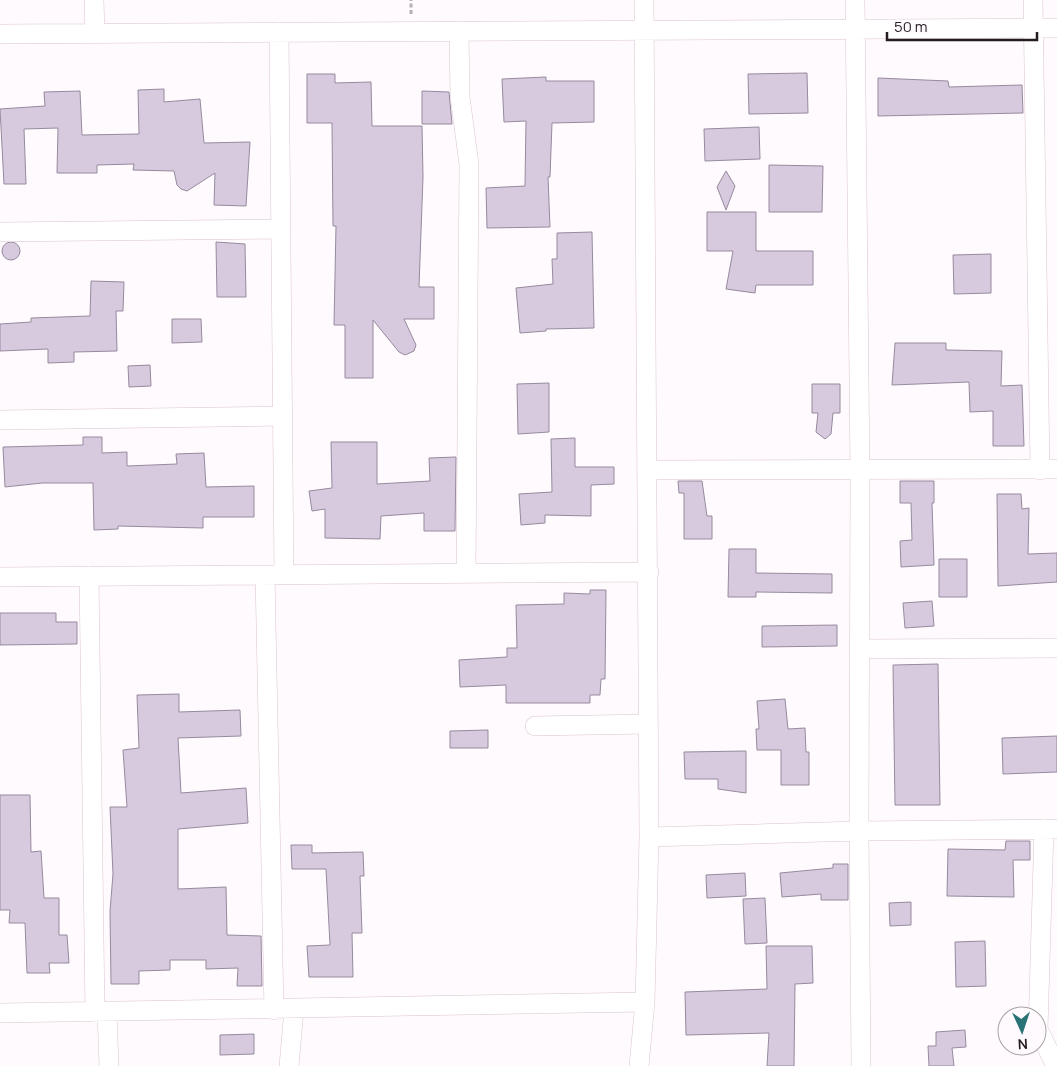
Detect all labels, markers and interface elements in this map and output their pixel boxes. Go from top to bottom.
scale bar [887,10,1037,42]
text: 50 m [894,16,928,37]
north arrow [997,1006,1047,1056]
text: N [1017,1035,1028,1054]

